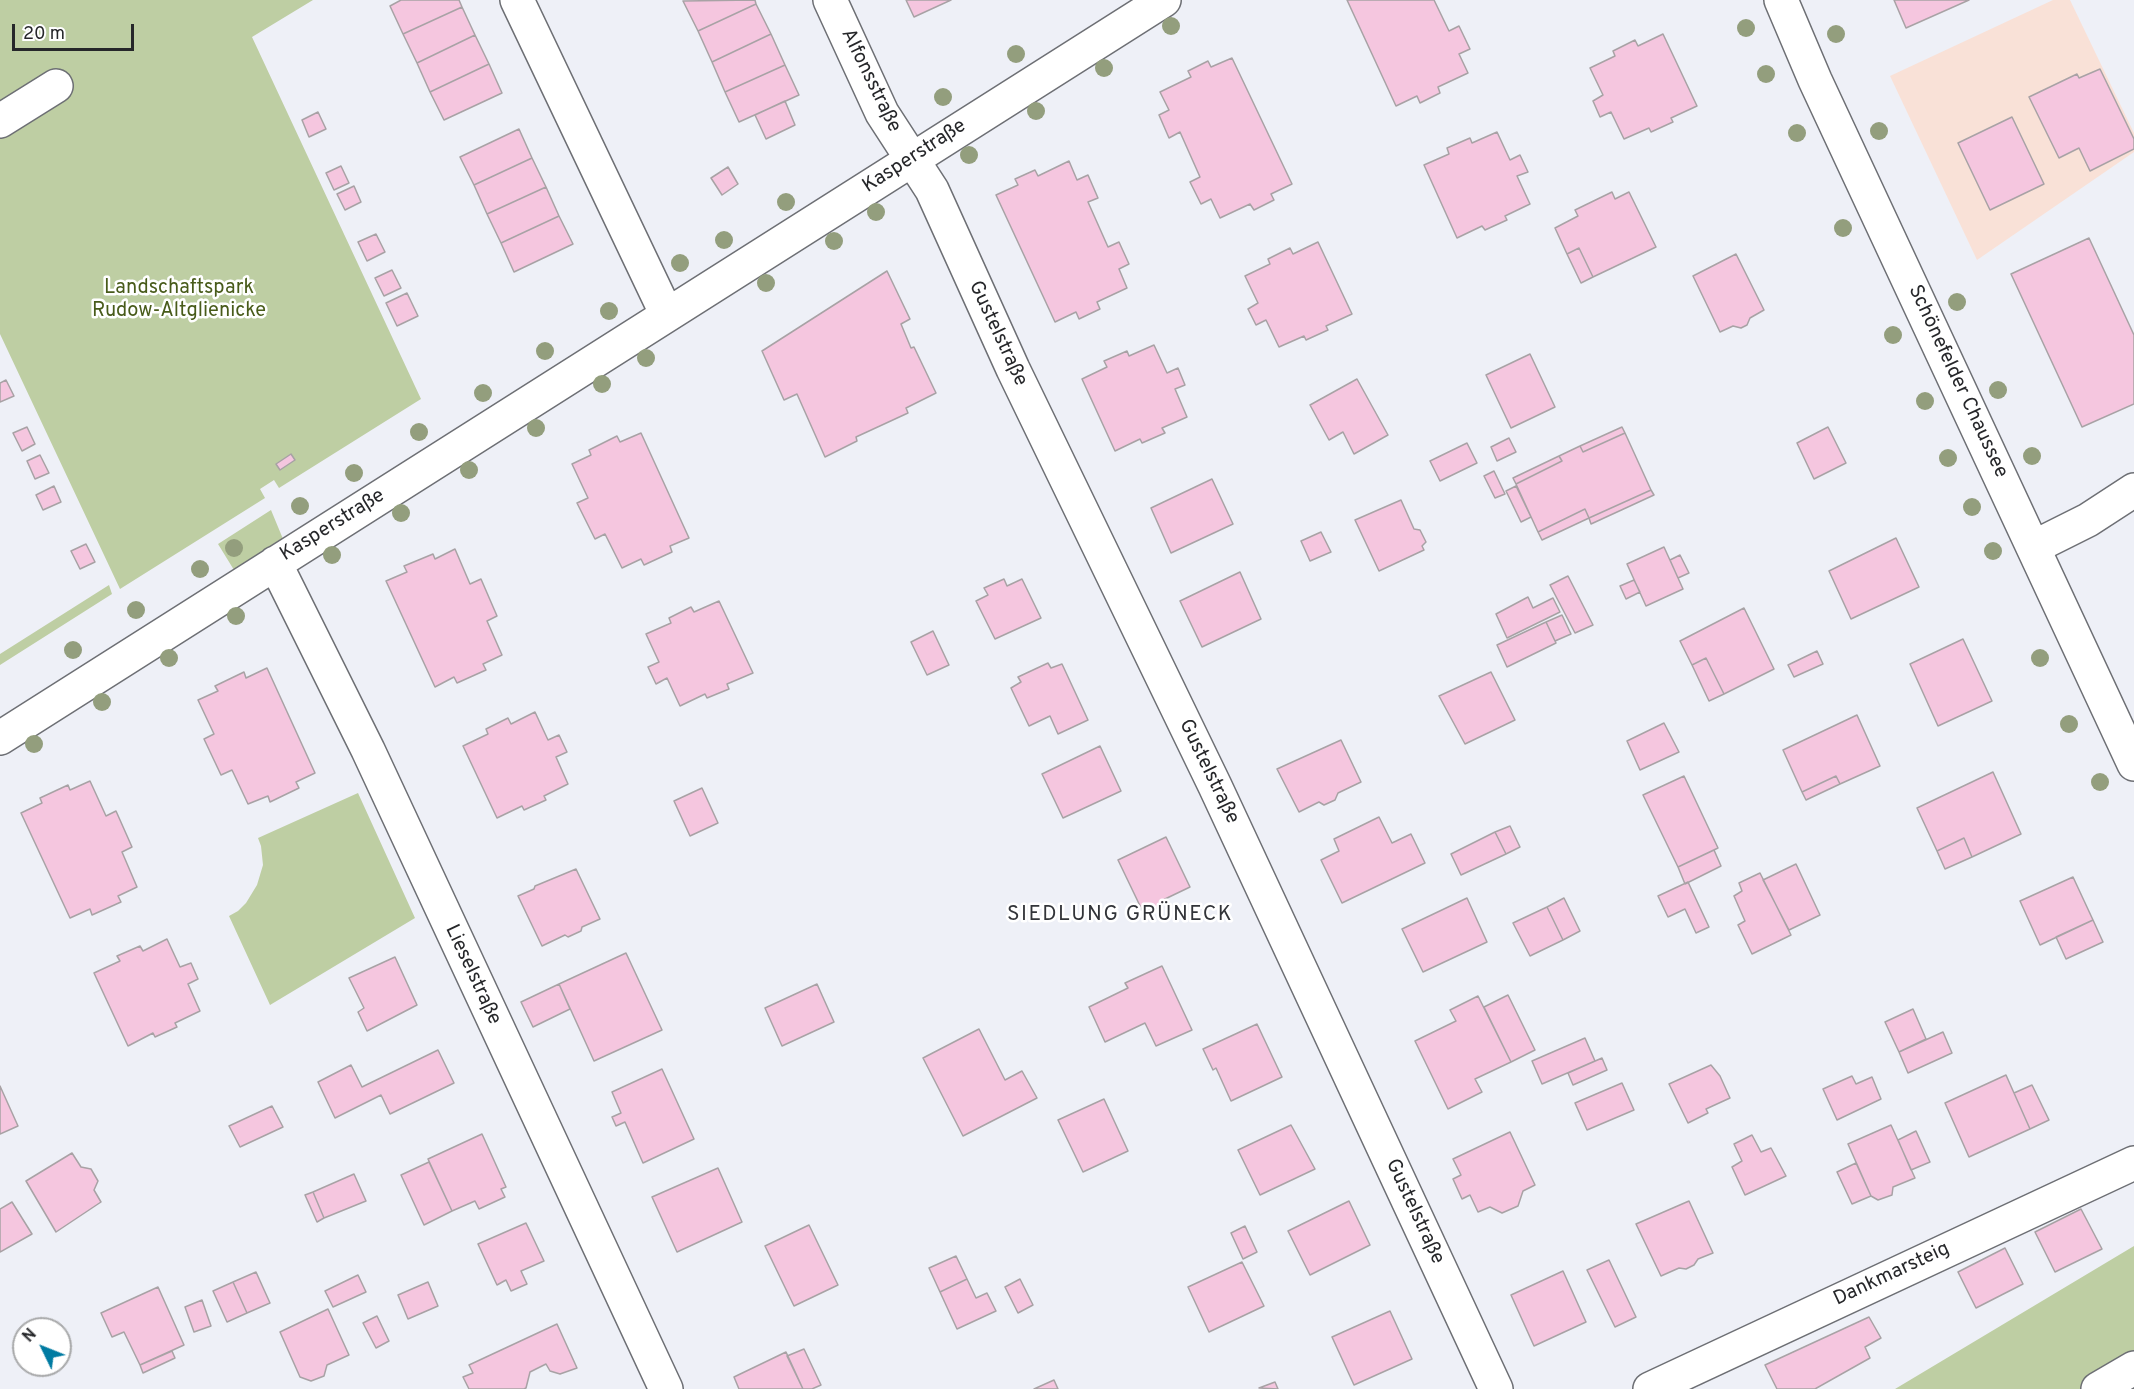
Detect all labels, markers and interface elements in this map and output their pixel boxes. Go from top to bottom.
scale bar [15,12,136,50]
text: 20 m [23,23,65,46]
street label: Alfonsstraße [835,25,905,137]
street label: Kasperstraße [859,115,971,199]
park label: Landschaftspark Rudow-Altglienicke [92,277,266,324]
street label: Gustelstraße [962,278,1032,390]
street label: Schönefelder Chaussee [1902,282,2012,482]
street label: Kasperstraße [276,484,390,568]
street label: Gustelstraße [1172,716,1244,828]
district label: SIEDLUNG GRÜNECK [1007,903,1233,929]
street label: Lieselstraße [438,921,506,1029]
street label: Gustelstraße [1379,1156,1449,1268]
street label: Dankmarsteig [1830,1238,1954,1312]
north arrow [12,1317,72,1377]
text: N [19,1325,42,1347]

